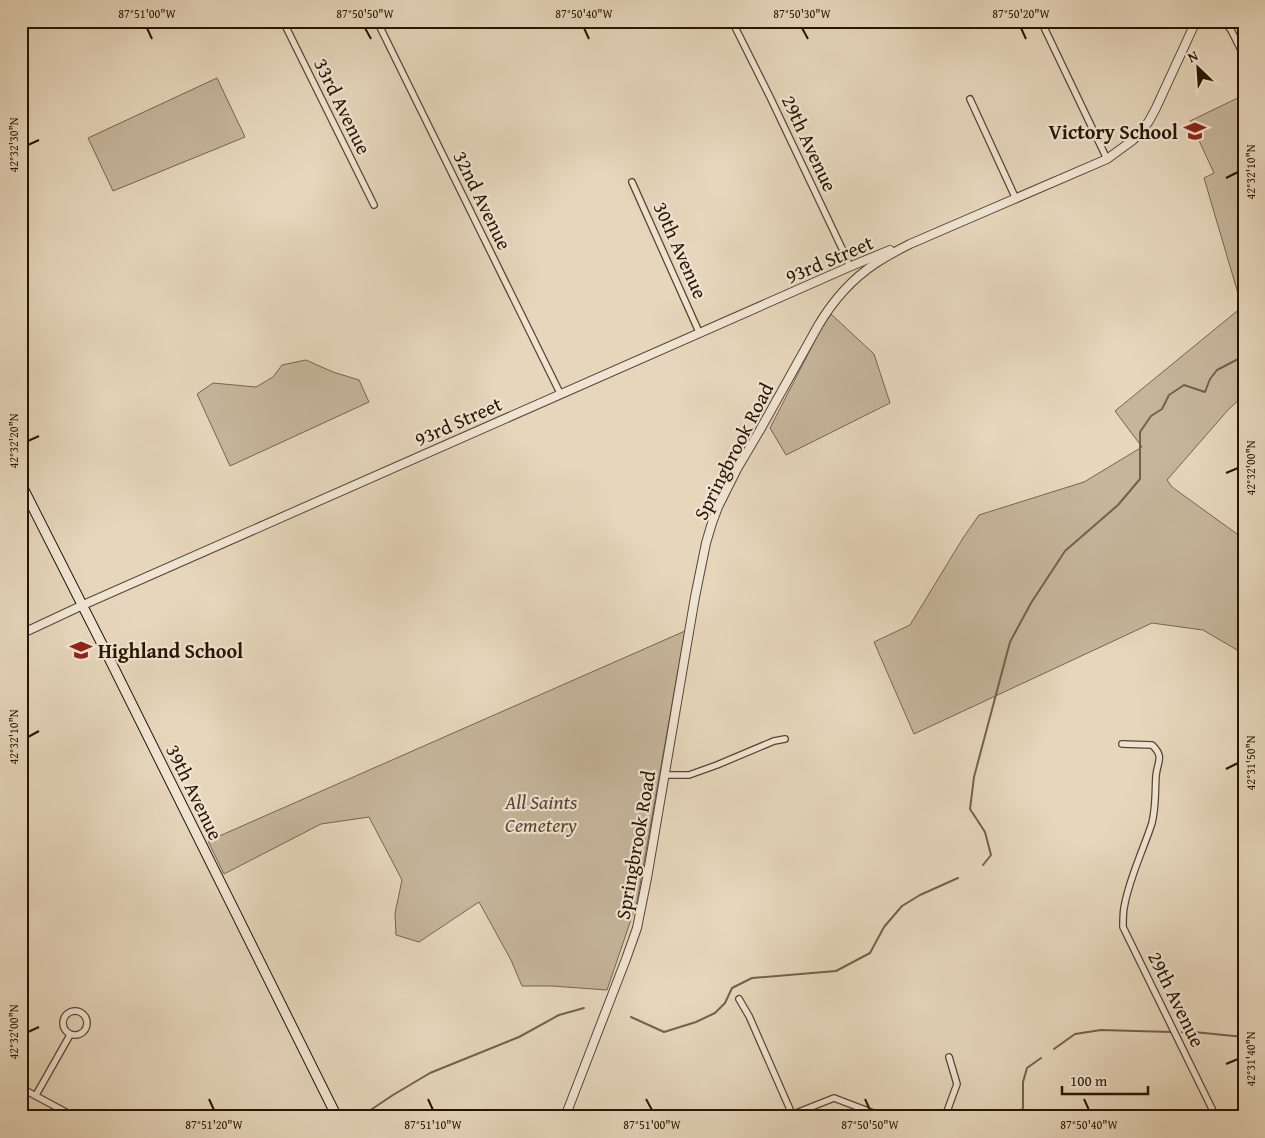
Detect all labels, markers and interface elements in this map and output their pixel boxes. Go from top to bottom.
text: 87°51'00"W [118,5,177,22]
text: 87°50'50"W [336,5,395,22]
text: 87°50'40"W [555,5,614,22]
text: 87°50'30"W [773,5,832,22]
text: 87°50'20"W [992,5,1051,22]
north arrow [1172,42,1222,92]
text: N [1184,45,1202,67]
street label: 33rd Avenue [307,53,379,159]
street label: 29th Avenue [775,90,845,196]
text: 42°32'30"N [5,117,22,173]
place label: Victory School [1048,117,1178,146]
school or university icon: Victory School [1182,118,1208,144]
text: 42°32'10"N [1242,144,1259,200]
street label: 32nd Avenue [447,146,519,254]
street label: 30th Avenue [647,197,715,303]
street label: 93rd Street [781,227,877,291]
street label: Springbrook Road [686,377,780,525]
street label: 93rd Street [410,389,506,453]
text: 42°32'20"N [5,413,22,469]
text: 42°32'00"N [1242,440,1259,496]
place label: Highland School [98,636,243,665]
school or university icon: Highland School [68,637,94,663]
text: 42°32'10"N [5,709,22,765]
text: 42°31'50"N [1242,735,1259,791]
street label: 39th Avenue [159,739,231,845]
street label: Springbrook Road [608,768,662,922]
park label: All Saints Cemetery [504,787,578,839]
street label: 29th Avenue [1141,946,1213,1052]
text: 42°32'00"N [5,1004,22,1060]
text: 42°31'40"N [1242,1031,1259,1087]
scale bar [1062,1063,1149,1095]
text: 100 m [1070,1070,1108,1091]
text: 87°51'20"W [185,1116,244,1133]
text: 87°51'10"W [404,1116,463,1133]
text: 87°51'00"W [623,1116,682,1133]
text: 87°50'50"W [841,1116,900,1133]
text: 87°50'40"W [1060,1116,1119,1133]

